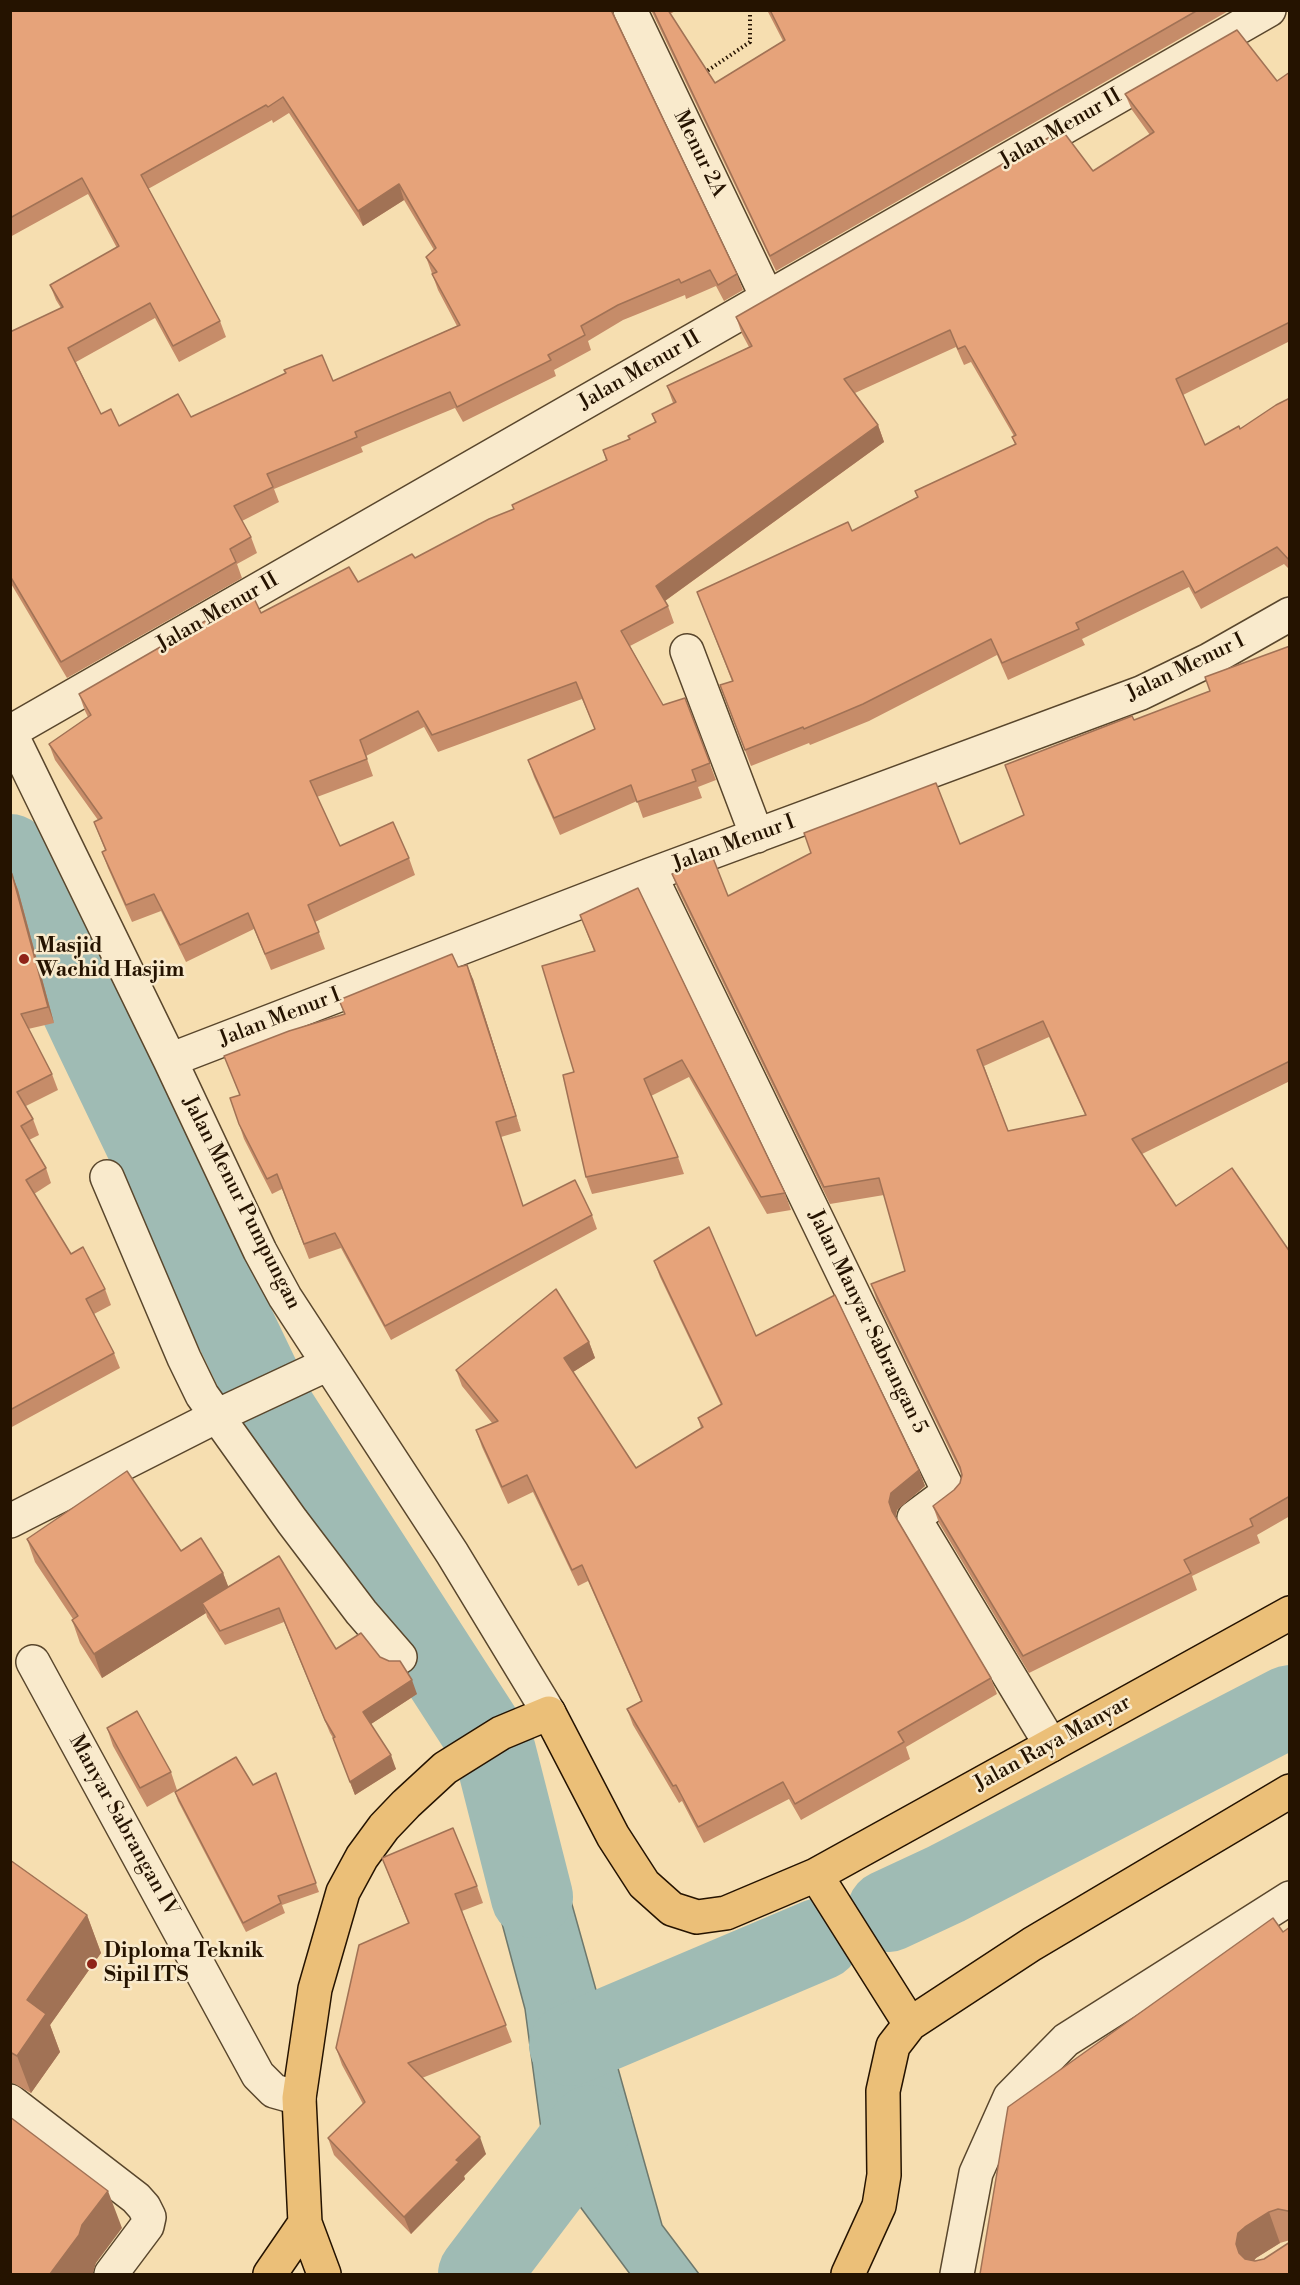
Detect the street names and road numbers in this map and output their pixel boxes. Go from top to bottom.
street label: Jalan Menur II [996,84,1126,174]
street label: Menur 2A [667,106,731,202]
street label: Jalan Menur II [575,326,705,416]
street label: Jalan Menur II [153,568,283,658]
street label: Jalan Menur I [1123,629,1249,707]
street label: Jalan Menur I [669,810,799,878]
street label: Jalan Menur I [216,983,344,1053]
street label: Jalan Menur Pumpungan [176,1092,306,1314]
street label: Jalan Manyar Sabrangan 5 [802,1206,932,1438]
street label: Jalan Raya Manyar [970,1691,1136,1797]
street label: Manyar Sabrangan IV [63,1731,183,1921]

